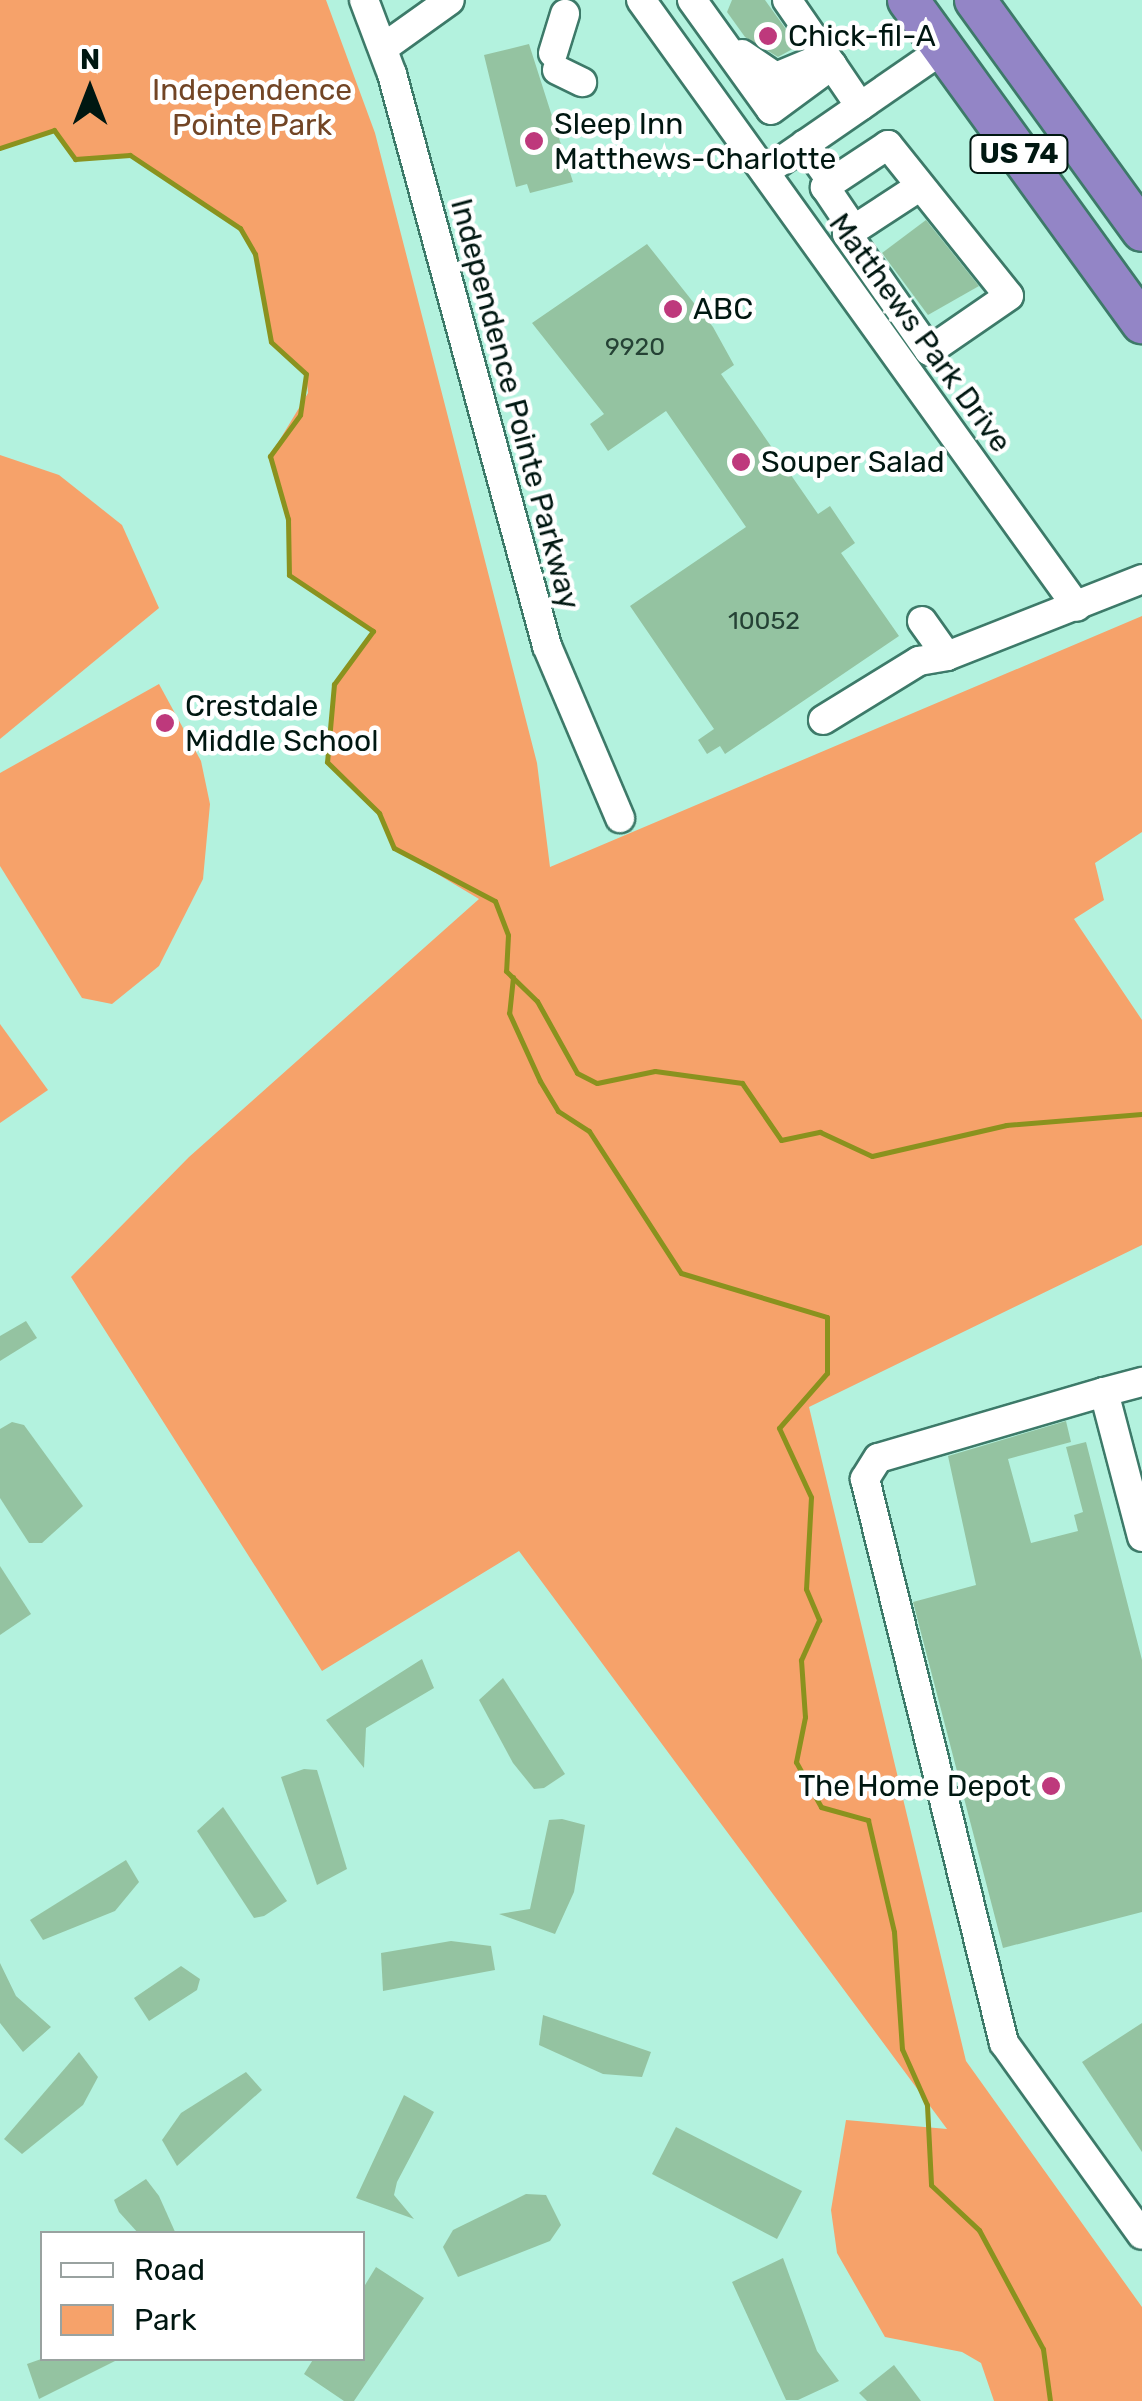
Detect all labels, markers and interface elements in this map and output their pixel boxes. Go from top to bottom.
place label: Chick-fil-A [788,18,936,54]
marker: Chick-fil-A [757,25,779,47]
north arrow [40,40,140,140]
text: N [80,43,100,76]
park label: Independence Pointe Park [152,72,352,142]
place label: Sleep Inn Matthews-Charlotte [554,106,836,176]
marker: Sleep Inn Matthews-Charlotte [523,130,545,152]
road number: US 74 [969,131,1069,177]
street label: Independence Pointe Parkway [443,195,587,613]
street label: Matthews Park Drive [821,206,1019,460]
place label: ABC [693,291,753,327]
marker: ABC [662,298,684,320]
house number: 9920 [605,332,665,362]
place label: Souper Salad [761,444,945,480]
marker: Souper Salad [730,451,752,473]
house number: 10052 [728,606,800,636]
place label: Crestdale Middle School [185,688,378,758]
marker: Crestdale Middle School [154,712,176,734]
place label: The Home Depot [798,1768,1031,1804]
marker: The Home Depot [1040,1775,1062,1797]
legend [40,2231,365,2361]
text: Road [134,2252,205,2288]
text: Park [134,2302,196,2338]

